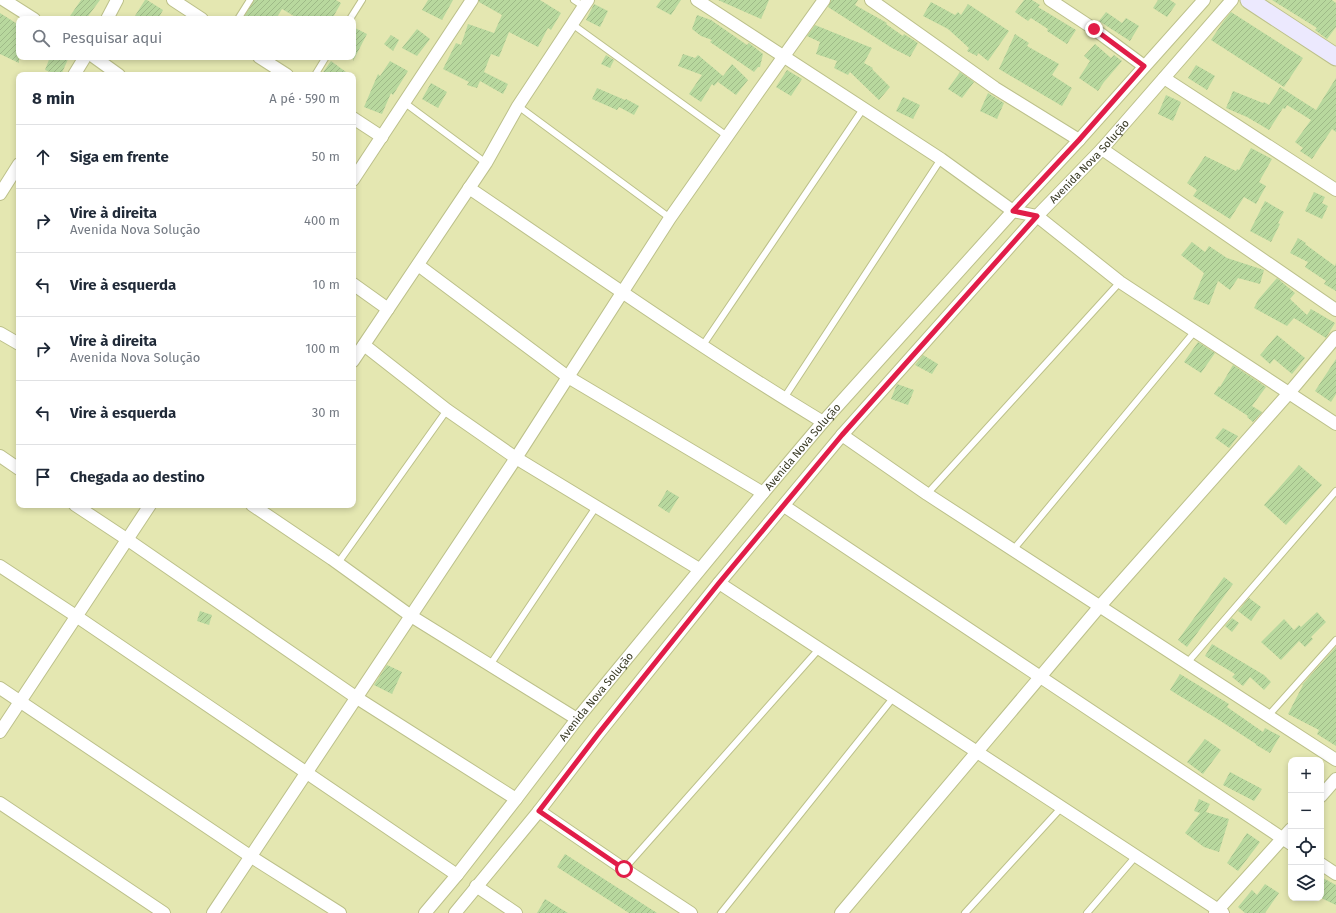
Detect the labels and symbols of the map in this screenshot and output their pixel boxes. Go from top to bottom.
route end [1085,20,1103,38]
street label: Avenida Nova Solução [1047,116,1132,206]
street label: Avenida Nova Solução [762,401,843,493]
street label: Avenida Nova Solução [556,649,636,743]
route start [615,860,633,878]

